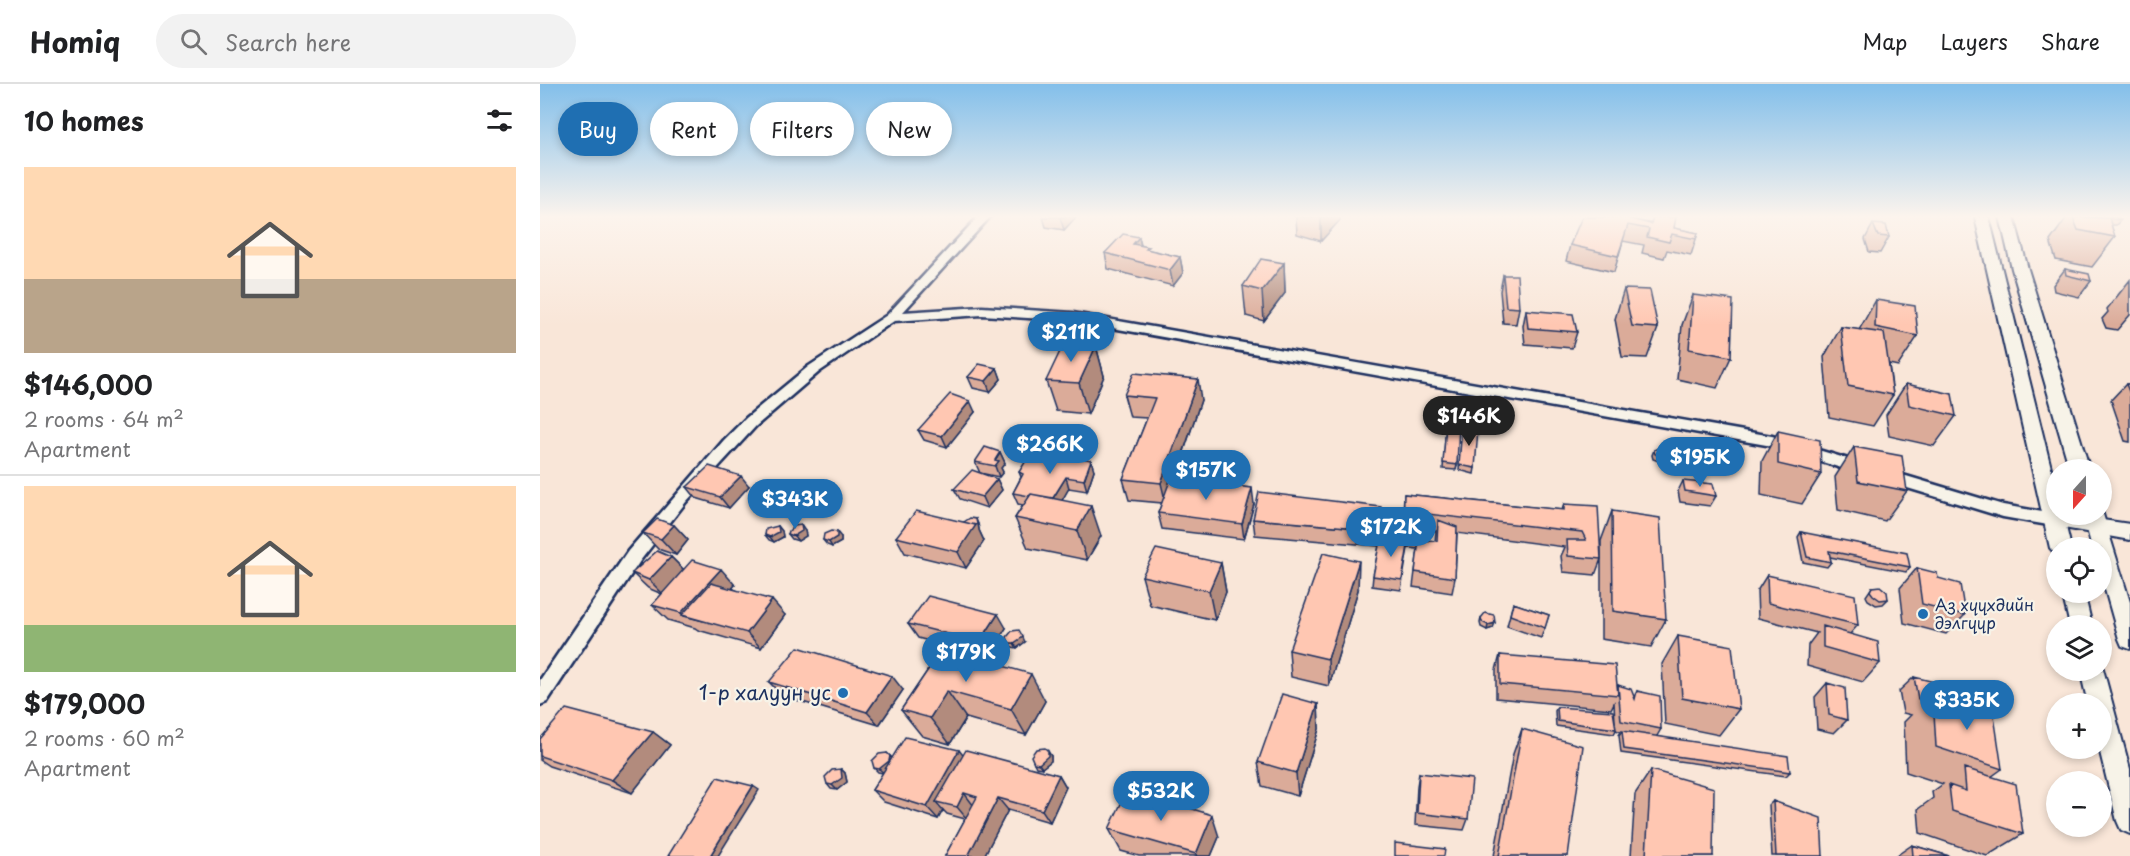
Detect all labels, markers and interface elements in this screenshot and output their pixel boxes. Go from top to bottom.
search box [156,14,576,68]
text: Homiq [30,20,120,63]
icon: search [177,25,210,58]
text: Search here [225,25,351,58]
text: Map [1863,25,1907,57]
text: Layers [1940,25,2008,57]
text: Share [2041,25,2100,57]
text: 10 homes [24,101,144,140]
chip: Buy [558,102,638,156]
chip: Rent [650,102,738,156]
chip: Filters [750,102,854,156]
chip: New [866,102,952,156]
icon: filters [483,104,516,137]
icon: home [216,206,324,314]
pin: $211K [1029,312,1113,363]
text: $211K [1042,316,1100,346]
text: $146,000 [24,365,153,404]
pin: $146K [1427,396,1511,447]
text: $146K [1437,400,1501,430]
text: 2 rooms · 64 m² [24,404,184,434]
pin: $266K [1008,424,1092,475]
text: $266K [1016,428,1084,458]
text: Apartment [24,434,131,464]
pin: $195K [1658,437,1742,488]
text: $195K [1670,441,1730,471]
pin: $157K [1164,450,1248,501]
text: $157K [1176,454,1236,484]
north arrow [2046,459,2112,525]
map controls [2046,459,2112,837]
pin: $343K [753,479,837,530]
text: $343K [762,483,828,513]
pin: $172K [1349,507,1433,558]
text: $172K [1360,511,1422,541]
icon: home [216,525,324,633]
button: locate [2046,537,2112,603]
place label: Аз хүүхдийн дэлгүүр [1935,592,2034,634]
marker: Аз хүүхдийн дэлгүүр [1916,607,1930,621]
button: layers [2046,615,2112,681]
pin: $179K [924,632,1008,683]
text: $179K [936,636,996,666]
place label: 1-р халуун ус [699,677,831,707]
pin: $335K [1925,680,2009,731]
text: $179,000 [24,684,145,723]
text: $335K [1934,684,2000,714]
marker: 1-р халуун ус [836,686,850,700]
button: + [2046,693,2112,759]
text: 2 rooms · 60 m² [24,723,185,753]
text: Apartment [24,753,131,783]
pin: $532K [1119,771,1203,822]
button: − [2046,771,2112,837]
text: $532K [1127,775,1195,805]

